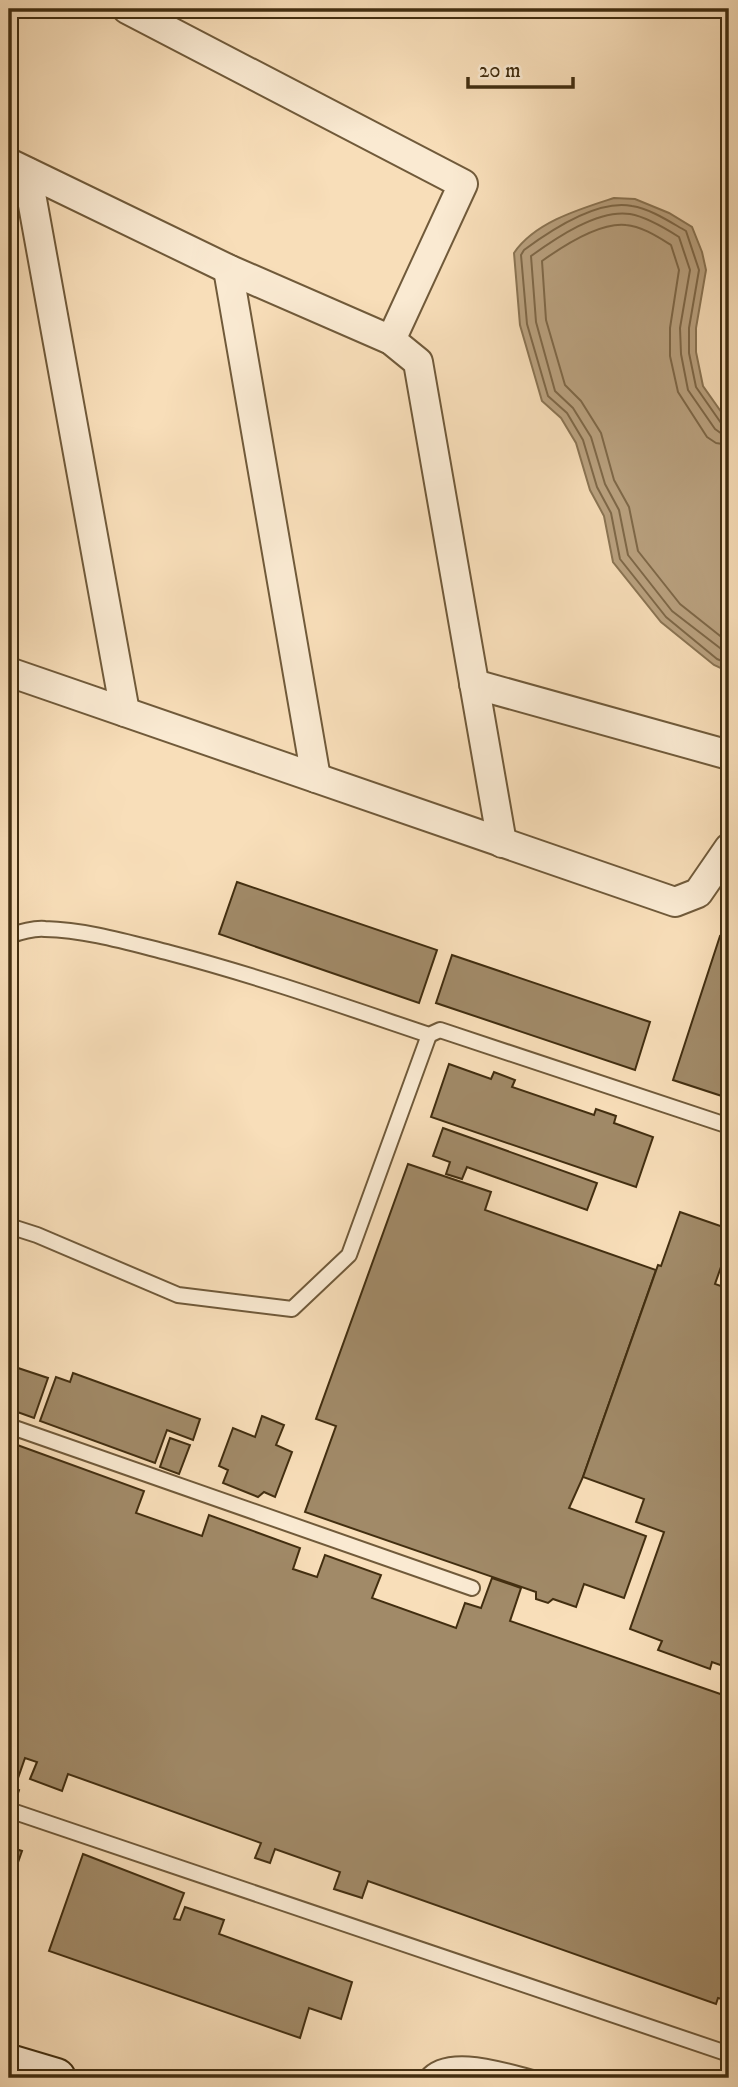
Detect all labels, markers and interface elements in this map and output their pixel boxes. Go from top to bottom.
scale bar [468,46,574,90]
text: 20 m [479,58,521,84]

